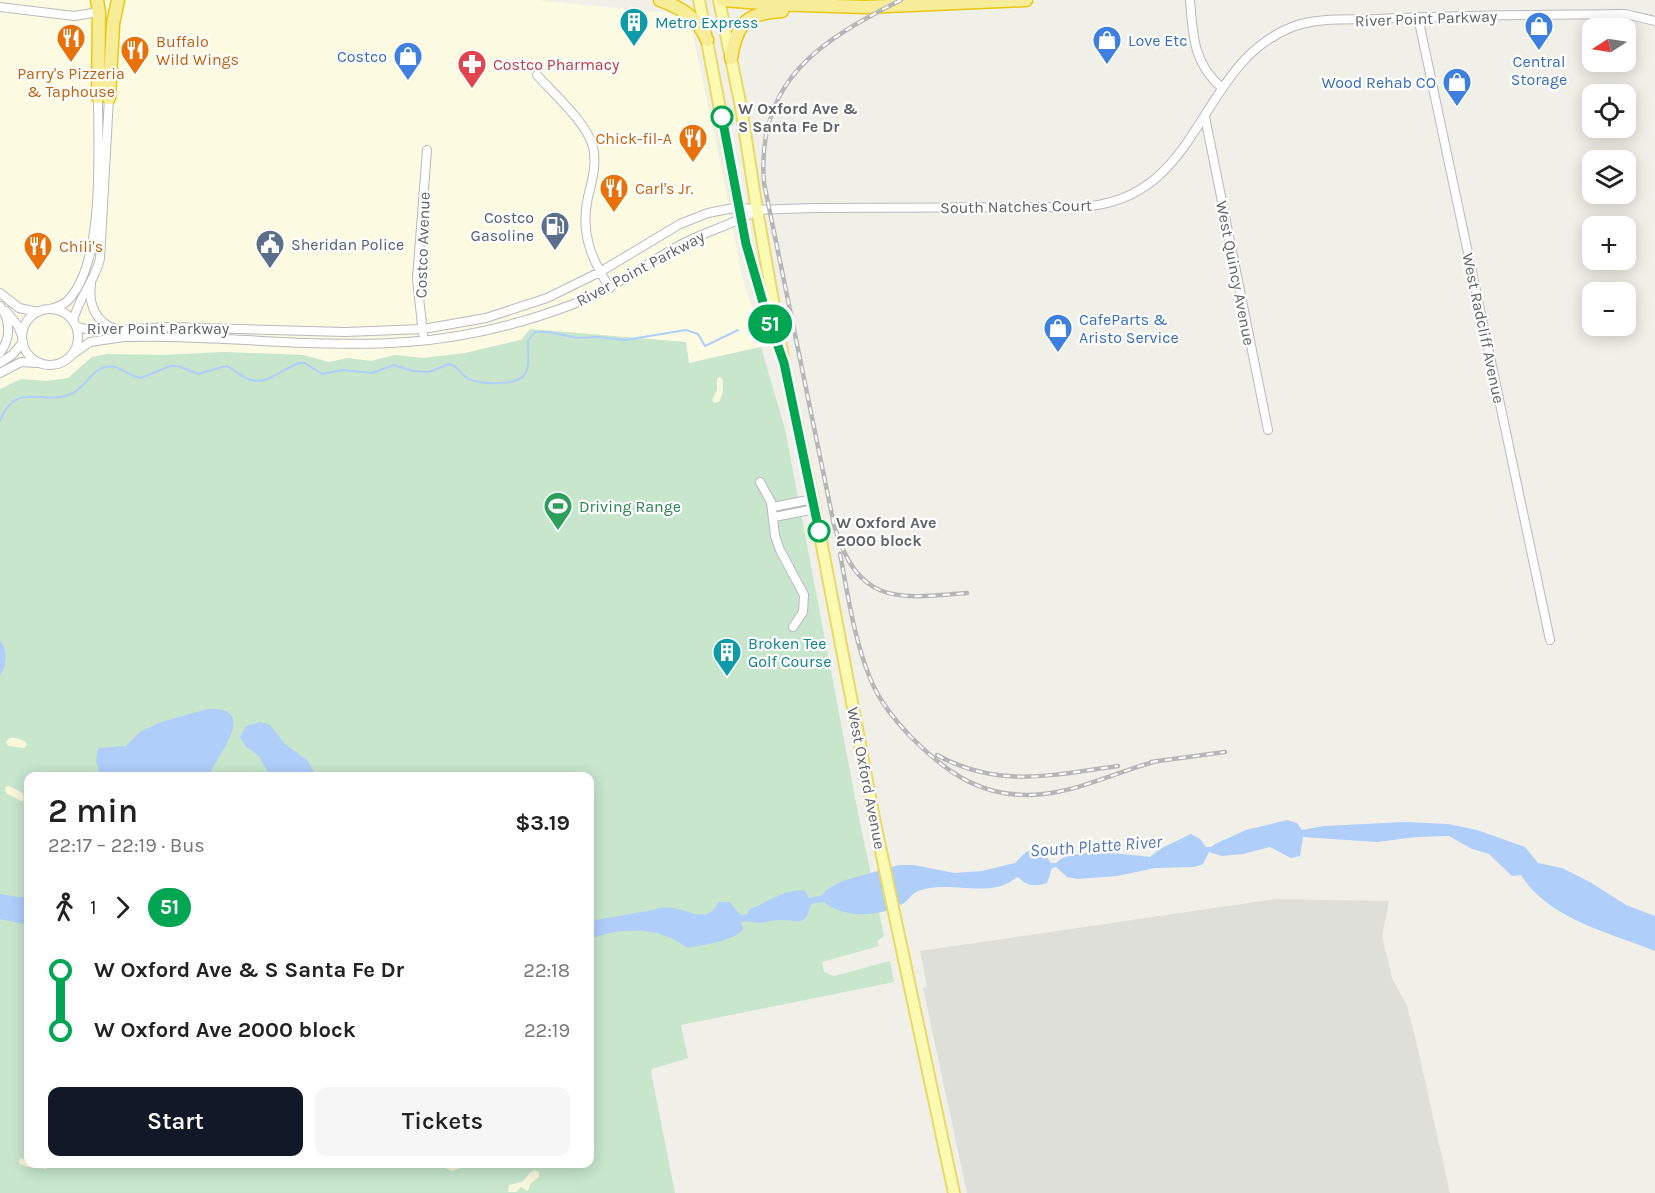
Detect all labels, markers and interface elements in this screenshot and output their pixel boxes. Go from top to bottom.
building icon: Metro Express [618,6,650,48]
street label: River Point Parkway [1354,6,1498,30]
shop icon: Central Storage [1523,10,1555,52]
place label: Metro Express [655,13,758,32]
north arrow [1582,18,1636,72]
map controls [1582,18,1636,336]
restaurant icon: Parry's Pizzeria & Taphouse [55,22,87,64]
shop icon: Love Etc [1091,24,1123,66]
place label: Love Etc [1128,31,1188,50]
place label: Buffalo Wild Wings [156,32,239,69]
restaurant icon: Buffalo Wild Wings [119,34,151,76]
shop icon: Costco [392,40,424,82]
place label: Costco [337,47,387,66]
pharmacy icon: Costco Pharmacy [456,48,488,90]
place label: Central Storage [1511,52,1567,89]
place label: Costco Pharmacy [493,55,620,74]
place label: Parry's Pizzeria & Taphouse [17,64,125,101]
shop icon: Wood Rehab CO [1441,66,1473,108]
place label: Wood Rehab CO [1322,73,1436,92]
button: locate [1582,84,1636,138]
place label: W Oxford Ave & S Santa Fe Dr [738,99,858,136]
marker: W Oxford Ave & S Santa Fe Dr [711,106,733,128]
restaurant icon: Chick-fil-A [677,122,709,164]
place label: Chick-fil-A [595,129,672,148]
button: layers [1582,150,1636,204]
restaurant icon: Carl's Jr. [598,172,630,214]
place label: Carl's Jr. [635,179,693,198]
street label: Costco Avenue [411,191,434,299]
street label: South Natches Court [940,196,1092,217]
street label: West Quincy Avenue [1212,199,1259,347]
place label: Costco Gasoline [471,208,534,245]
fuel station icon: Costco Gasoline [539,210,571,252]
button: + [1582,216,1636,270]
street label: River Point Parkway [573,226,708,310]
public building icon: Sheridan Police [254,228,286,270]
restaurant icon: Chili's [22,230,54,272]
place label: Sheridan Police [291,235,404,254]
place label: Chili's [59,237,103,256]
street label: West Radcliff Avenue [1458,251,1509,405]
button: − [1582,282,1636,336]
line badge: 51 [743,304,797,344]
place label: CafeParts & Aristo Service [1079,310,1179,347]
text: 51 [760,312,780,336]
shop icon: CafeParts & Aristo Service [1042,312,1074,354]
street label: River Point Parkway [87,319,230,338]
sports icon: Driving Range [542,490,574,532]
place label: Driving Range [579,497,681,516]
place label: W Oxford Ave 2000 block [836,513,937,550]
marker: W Oxford Ave 2000 block [808,520,830,542]
place label: Broken Tee Golf Course [748,634,831,671]
building icon: Broken Tee Golf Course [711,636,743,678]
street label: West Oxford Avenue [843,705,890,851]
text: 2 min [48,792,138,830]
text: $3.19 [515,810,570,836]
water label: South Platte River [1029,830,1164,862]
text: 22:17 – 22:19 · Bus [48,834,205,857]
icon: walk [48,891,81,924]
icon: forward [106,891,139,924]
text: 51 [160,895,179,919]
text: 1 [90,896,97,919]
text: W Oxford Ave & S Santa Fe Dr [94,957,404,983]
text: 22:18 [523,959,570,982]
text: W Oxford Ave 2000 block [94,1017,356,1043]
text: 22:19 [524,1019,570,1042]
button: Start [48,1087,303,1156]
button: Tickets [315,1087,570,1156]

